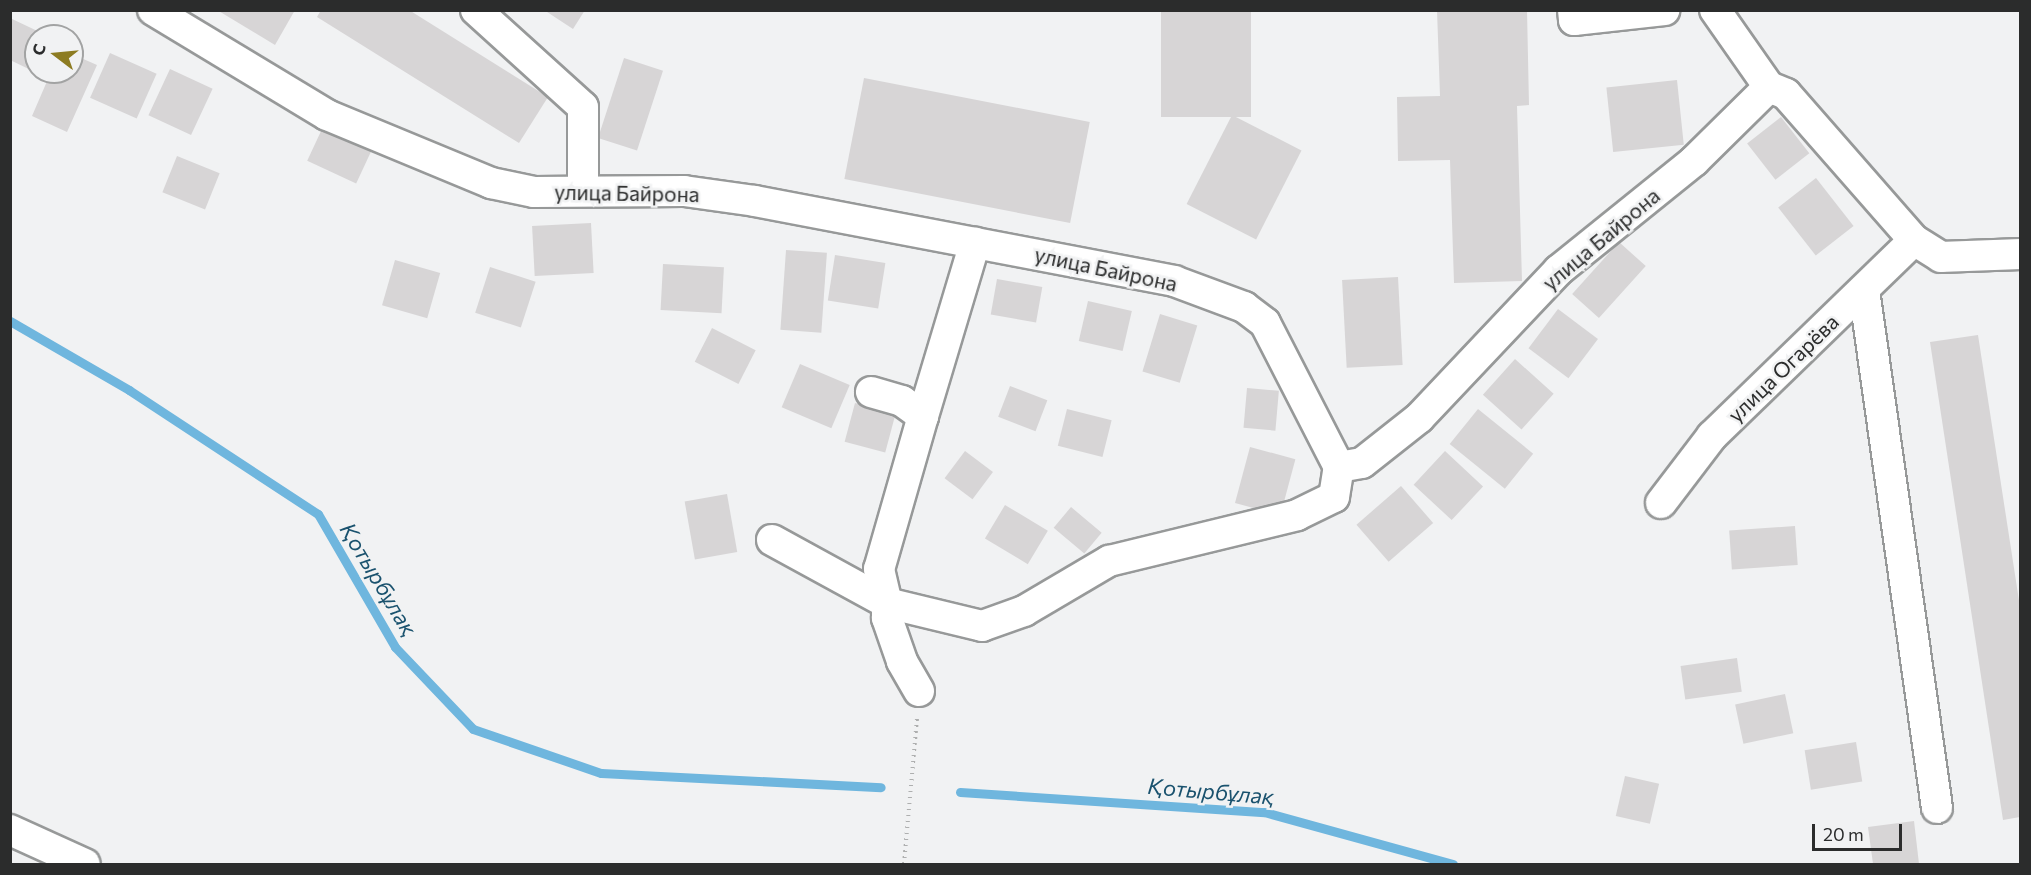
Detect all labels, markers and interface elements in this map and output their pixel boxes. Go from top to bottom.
north arrow [24,24,84,84]
text: С [27,42,49,57]
street label: улица Байрона [554,179,700,207]
street label: улица Байрона [1537,183,1665,295]
street label: улица Байрона [1032,242,1180,296]
street label: улица Огарёва [1722,309,1844,427]
water label: Қотырбұлақ [335,518,423,640]
water label: Қотырбұлақ [1146,772,1276,810]
scale bar [1815,812,1905,850]
text: 20 m [1823,823,1864,845]

